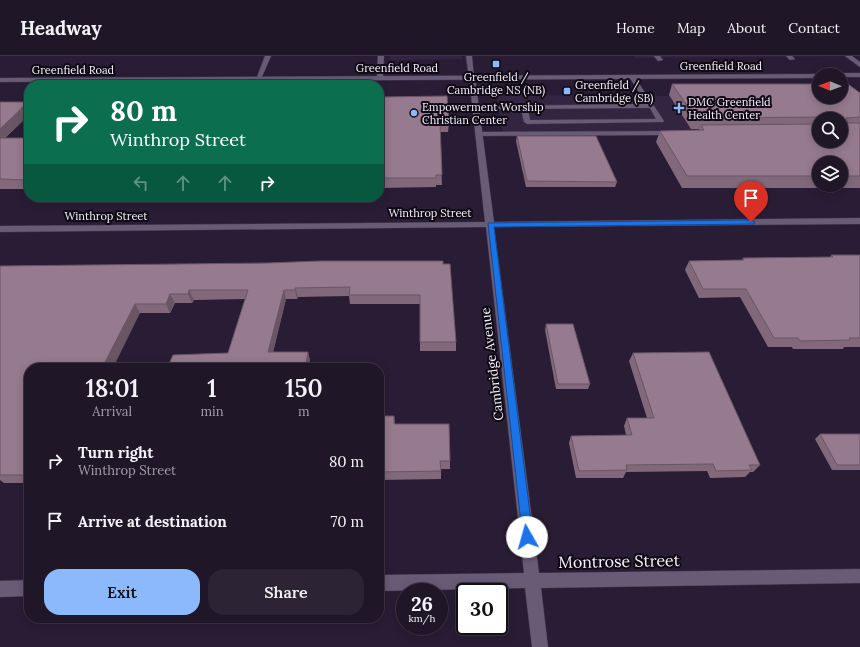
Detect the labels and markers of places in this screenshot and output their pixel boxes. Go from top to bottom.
marker: Greenfield / Cambridge NS (NB) [491,59,501,69]
place label: Greenfield / Cambridge NS (NB) [447,70,545,98]
place label: Greenfield / Cambridge (SB) [575,78,653,106]
marker: Greenfield / Cambridge (SB) [562,86,572,96]
place label: DMC Greenfield Health Center [688,95,771,122]
place label: Empowerment Worship Christian Center [422,100,544,127]
marker: DMC Greenfield Health Center [673,102,685,114]
marker: Empowerment Worship Christian Center [409,108,419,118]
pin [734,181,768,222]

